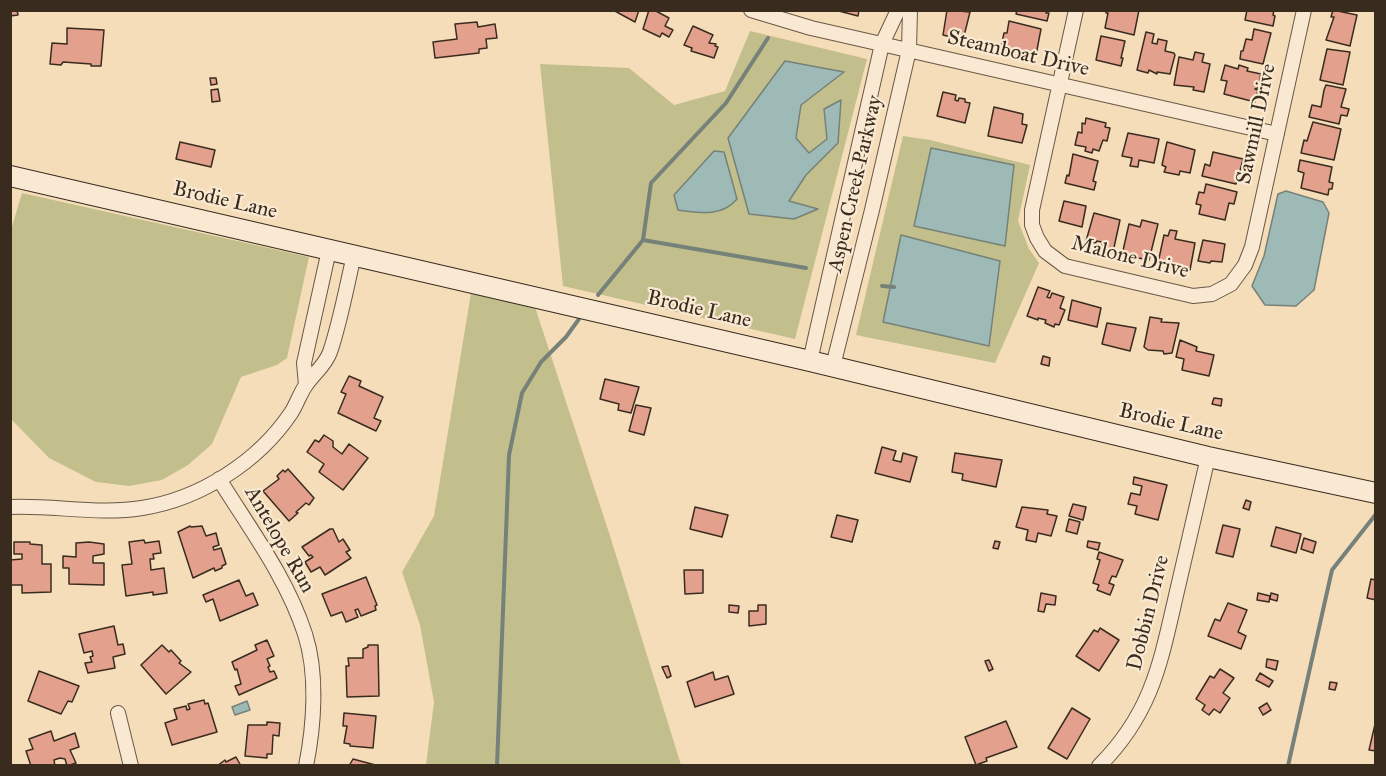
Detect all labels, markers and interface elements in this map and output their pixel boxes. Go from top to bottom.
street label: Steamboat Drive [945,25,1091,83]
street label: Sawmill Drive [1232,62,1282,186]
street label: Aspen Creek Parkway [823,93,889,275]
street label: Brodie Lane [170,177,280,225]
street label: Malone Drive [1069,231,1191,285]
street label: Brodie Lane [644,286,754,334]
street label: Brodie Lane [1116,399,1226,447]
street label: Antelope Run [238,482,320,598]
street label: Dobbin Drive [1123,553,1175,673]

